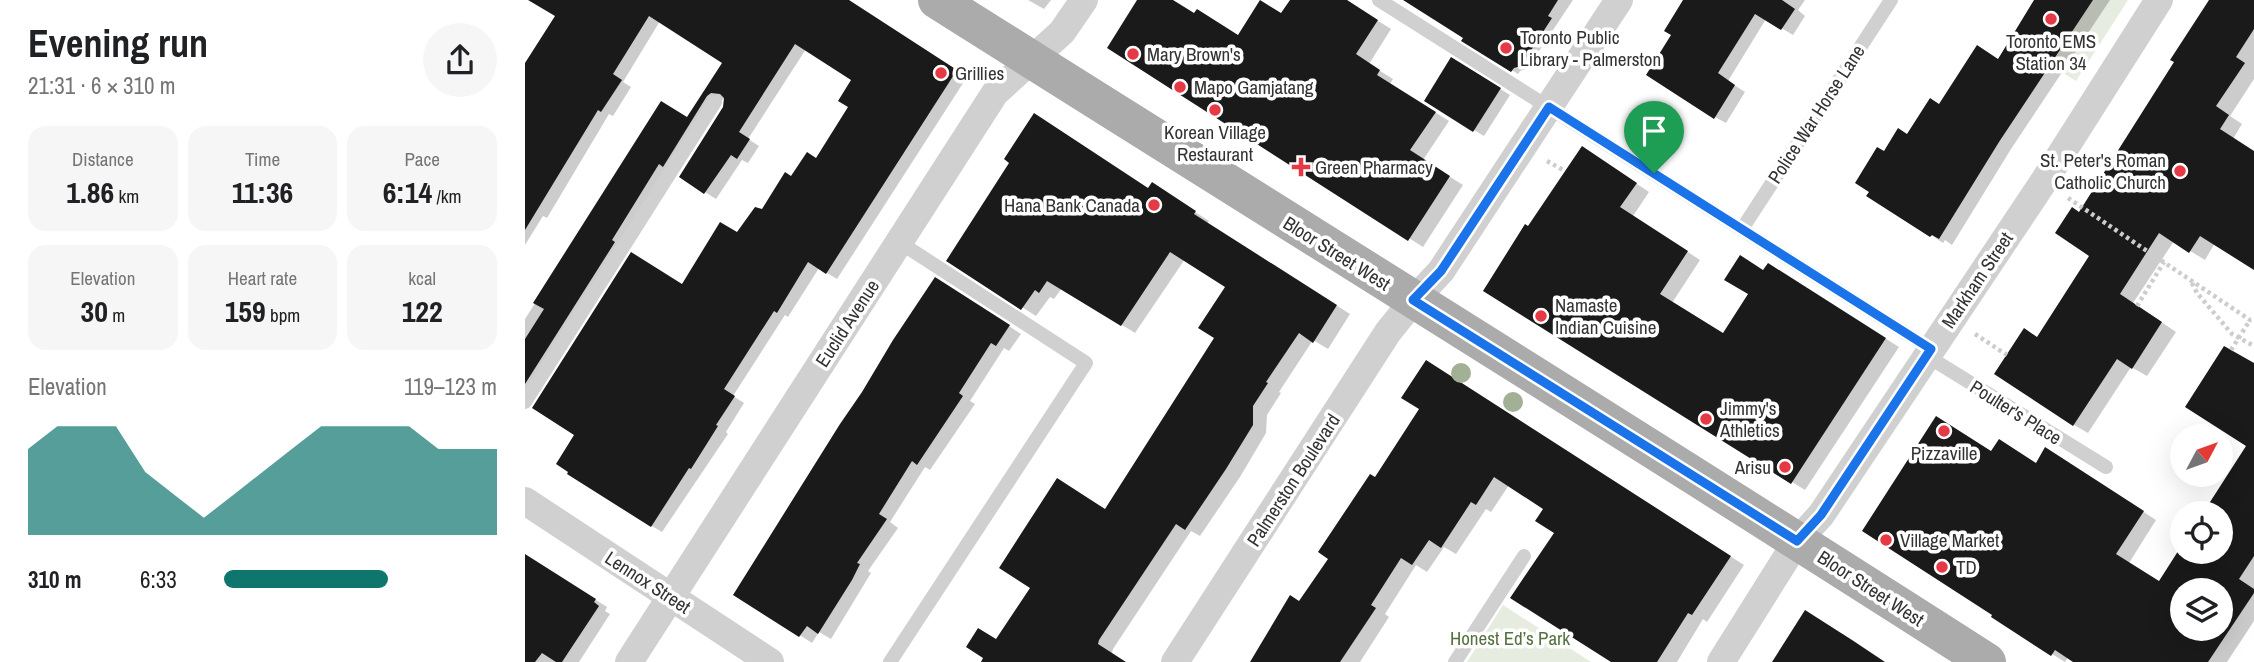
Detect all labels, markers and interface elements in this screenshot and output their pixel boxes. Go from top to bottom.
marker: Toronto EMS Station 34 [2043,11,2059,27]
text: Evening run [28,18,208,69]
button: share [423,23,497,97]
place label: Toronto Public Library - Palmerston [1520,24,1661,72]
place label: Toronto EMS Station 34 [2006,28,2096,76]
marker: Toronto Public Library - Palmerston [1498,40,1514,56]
street label: Police War Horse Lane [1761,40,1871,188]
place label: Mary Brown's [1147,41,1241,67]
marker: Mary Brown's [1125,46,1141,62]
place label: Grillies [955,60,1005,86]
marker: Grillies [933,65,949,81]
text: 21:31 · 6 × 310 m [28,70,175,101]
place label: Mapo Gamjatang [1194,74,1314,100]
marker: Mapo Gamjatang [1172,79,1188,95]
pin [1624,101,1684,173]
marker: Korean Village Restaurant [1207,102,1223,118]
icon: arrive [1635,112,1673,150]
place label: Korean Village Restaurant [1164,119,1266,167]
text: Distance [72,146,134,172]
text: Time [245,146,280,172]
text: Pace [404,146,440,172]
place label: St. Peter's Roman Catholic Church [2040,147,2166,195]
place label: Green Pharmacy [1315,154,1433,180]
marker: Green Pharmacy [1293,159,1309,175]
marker: St. Peter's Roman Catholic Church [2172,163,2188,179]
text: 1.86 [66,172,114,212]
text: 11:36 [232,172,293,212]
text: 6:14 [383,172,432,212]
text: km [114,183,139,209]
text: /km [432,183,462,209]
place label: Hana Bank Canada [1004,192,1140,218]
marker: Hana Bank Canada [1146,197,1162,213]
street label: Bloor Street West [1278,210,1396,297]
street label: Markham Street [1935,226,2019,333]
text: Elevation [70,265,135,291]
text: Heart rate [228,265,297,291]
text: kcal [408,265,436,291]
street label: Euclid Avenue [809,274,885,372]
text: 30 [80,291,108,331]
text: 159 [225,291,266,331]
text: 122 [402,291,443,331]
place label: Namaste Indian Cuisine [1555,292,1656,340]
text: m [108,302,125,328]
text: bpm [266,302,300,328]
marker: Namaste Indian Cuisine [1533,308,1549,324]
text: Elevation [28,371,107,402]
text: 119–123 m [404,371,497,402]
street label: Poulter's Place [1965,374,2067,450]
place label: Jimmy's Athletics [1719,395,1780,443]
street label: Palmerston Boulevard [1240,409,1346,551]
marker: Jimmy's Athletics [1698,411,1714,427]
marker: Pizzaville [1936,423,1952,439]
north arrow [2170,424,2233,486]
map controls [2170,424,2233,641]
place label: Pizzaville [1911,440,1977,466]
place label: Arisu [1734,454,1771,480]
marker: Arisu [1777,459,1793,475]
button: locate [2170,501,2233,564]
place label: Village Market [1900,527,2000,553]
marker: Village Market [1878,532,1894,548]
street label: Bloor Street West [1813,544,1930,632]
street label: Lennox Street [600,545,696,620]
place label: TD [1956,554,1977,580]
marker: TD [1934,559,1950,575]
text: 310 m [28,564,81,595]
text: 6:33 [140,564,177,595]
button: layers [2170,578,2233,641]
park label: Honest Ed’s Park [1450,625,1570,651]

